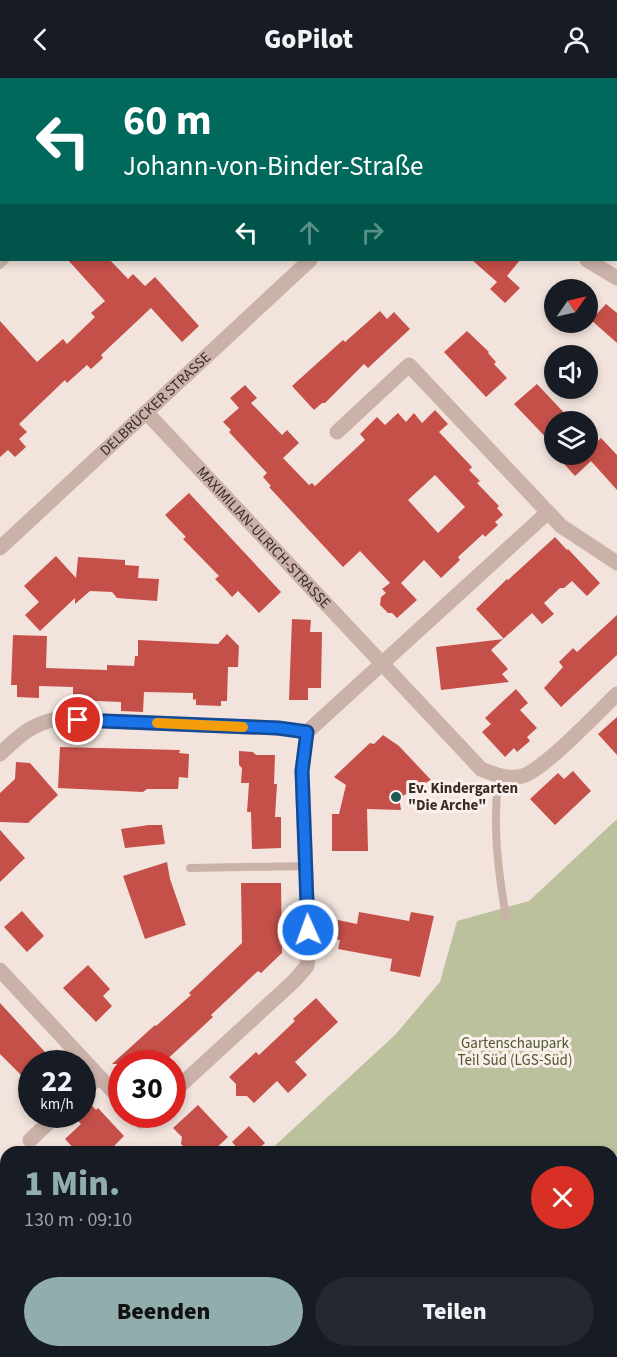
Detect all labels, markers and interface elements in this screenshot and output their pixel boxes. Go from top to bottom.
text: GoPilot [264,20,353,59]
icon: back [24,23,57,56]
icon: person [560,23,593,56]
text: 60 m [123,91,212,151]
icon: left [24,102,102,180]
text: Johann-von-Binder-Straße [123,147,423,186]
icon: left [230,216,263,249]
icon: ahead [293,216,326,249]
icon: right [356,216,389,249]
north arrow [544,279,598,333]
map controls [544,279,598,465]
button: sound [544,345,598,399]
street label: DELBRÜCKER STRASSE [95,347,215,461]
button: layers [544,411,598,465]
street label: MAXIMILIAN-ULRICH-STRASSE [192,462,336,613]
pin [52,694,103,745]
icon: arrive [61,703,94,736]
place label: Ev. Kindergarten "Die Arche" [408,778,518,816]
marker: Ev. Kindergarten "Die Arche" [389,790,403,804]
position arrow [276,898,340,962]
park label: Gartenschaupark Teil Süd (LGS-Süd) [458,1033,572,1071]
speed limit sign: 30 [108,1050,186,1128]
text: 22 [41,1060,73,1103]
text: km/h [40,1094,74,1115]
text: 1 Min. [24,1158,120,1209]
button: close [531,1166,594,1229]
text: 130 m · 09:10 [24,1206,132,1234]
button: Beenden [24,1277,303,1346]
button: Teilen [315,1277,594,1346]

